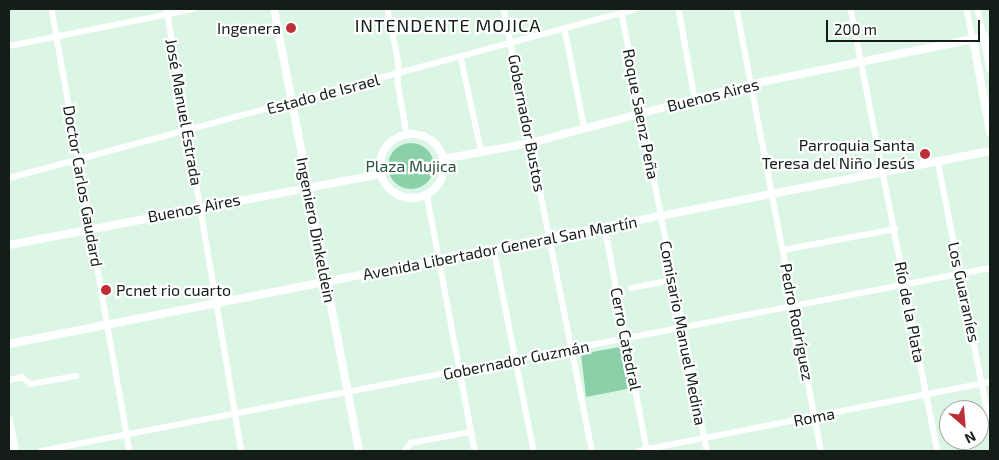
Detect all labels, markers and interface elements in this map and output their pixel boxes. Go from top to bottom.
scale bar [829,10,983,42]
district label: INTENDENTE MOJICA [353,14,543,36]
place label: Ingenera [217,18,281,38]
text: 200 m [834,20,877,38]
marker: Ingenera [285,22,297,34]
street label: José Manuel Estrada [162,37,206,187]
street label: Roque Saenz Peña [619,47,663,181]
street label: Gobernador Bustos [504,52,550,194]
street label: Estado de Israel [264,70,382,118]
street label: Buenos Aires [665,74,761,116]
street label: Doctor Carlos Gaudard [59,104,107,268]
place label: Parroquia Santa Teresa del Niño Jesús [761,135,915,173]
marker: Parroquia Santa Teresa del Niño Jesús [919,148,931,160]
street label: Ingeniero Dinkeldein [292,156,340,304]
park label: Plaza Mujica [365,156,457,176]
street label: Buenos Aires [146,190,242,226]
street label: Avenida Libertador General San Martín [361,212,639,284]
street label: Comisario Manuel Medina [656,239,710,427]
street label: Los Guaraníes [944,240,984,344]
street label: Río de la Plata [891,260,929,364]
street label: Pedro Rodríguez [776,262,818,382]
place label: Pcnet rio cuarto [116,280,231,300]
marker: Pcnet rio cuarto [100,284,112,296]
street label: Cerro Catedral [607,286,645,392]
street label: Gobernador Guzmán [441,336,591,384]
north arrow [939,400,989,450]
street label: Roma [792,404,836,430]
text: N [962,428,979,448]

